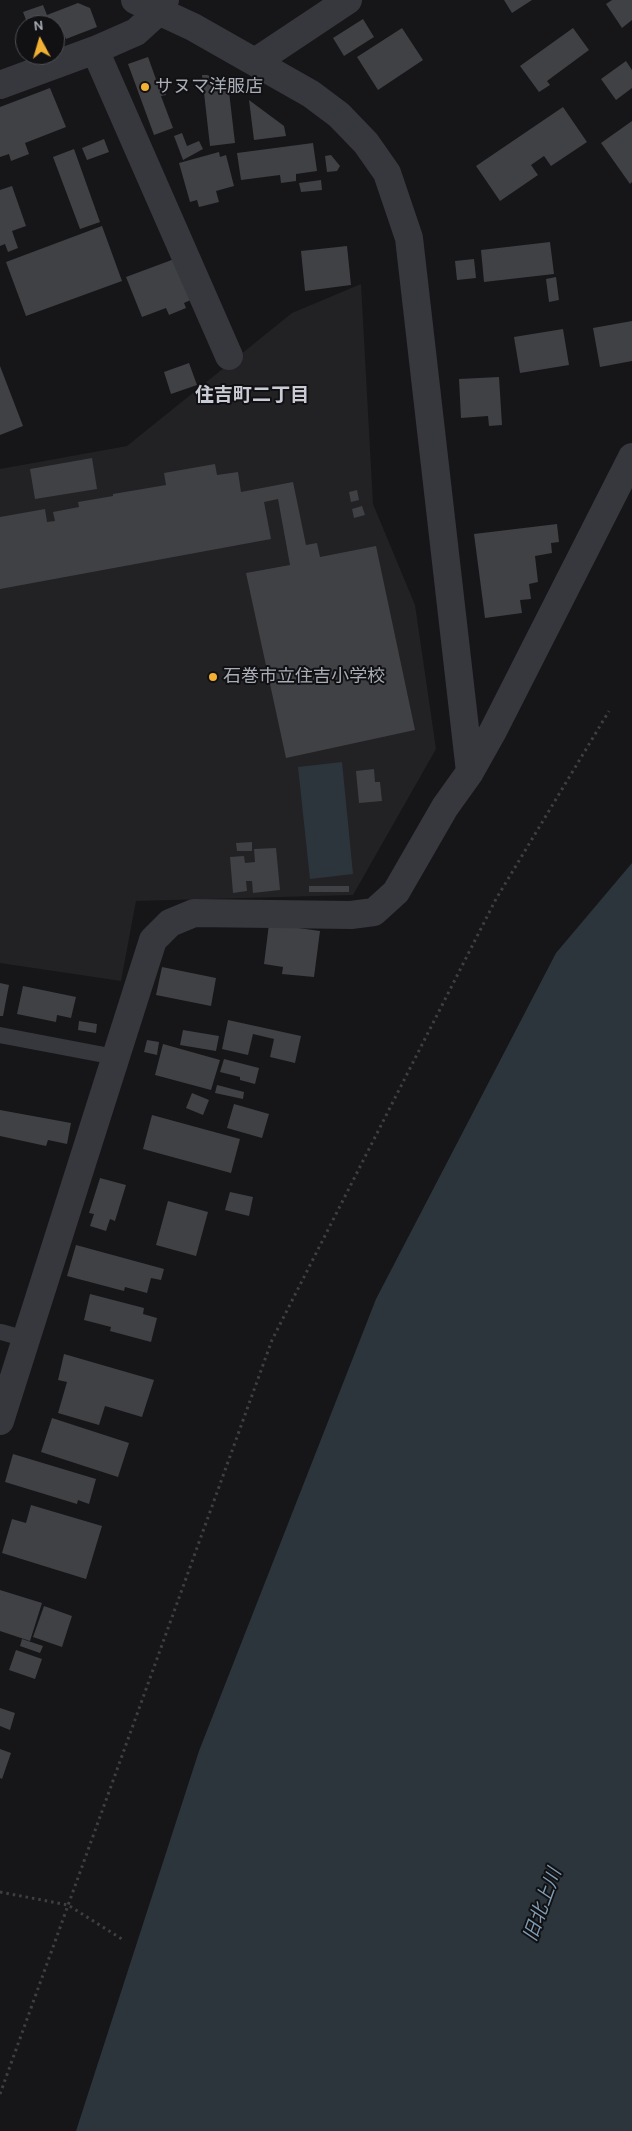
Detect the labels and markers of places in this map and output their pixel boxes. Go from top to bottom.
place label: サヌマ洋服店 [155,76,263,98]
marker: サヌマ洋服店 [139,81,151,93]
place label: 石巻市立住吉小学校 [223,666,385,688]
marker: 石巻市立住吉小学校 [207,671,219,683]

